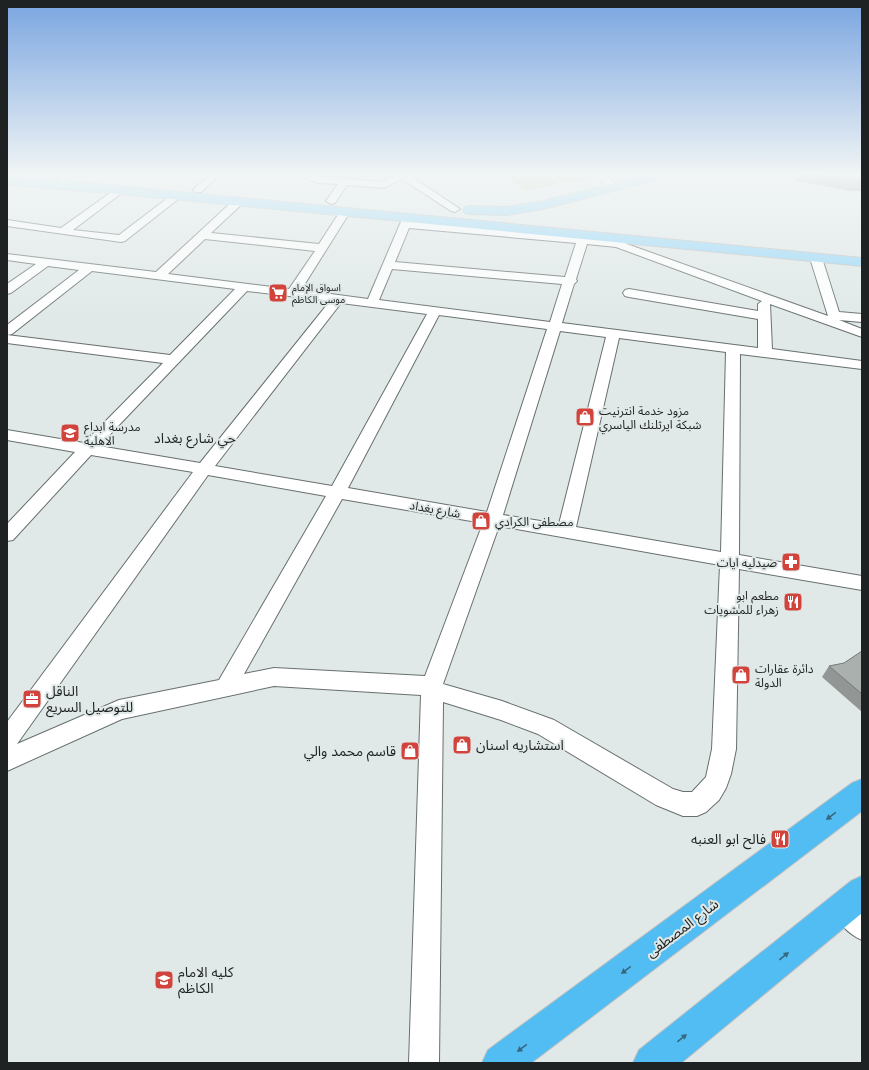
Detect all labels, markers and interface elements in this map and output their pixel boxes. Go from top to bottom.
place label: اسواق الإمام موسى الكاظم [292,281,345,307]
supermarket icon: اسواق الإمام موسى الكاظم [267,282,289,304]
place label: مزود خدمة انترنيت شبكة ايرثلنك الياسري [599,403,701,434]
shop icon: مزود خدمة انترنيت شبكة ايرثلنك الياسري [574,406,596,428]
place label: مدرسة ابداع الاهلية [84,419,141,448]
school or university icon: مدرسة ابداع الاهلية [59,422,81,444]
district label: حي شارع بغداد [154,429,236,449]
street label: شارع بغداد [408,497,461,523]
shop icon: مصطفى الكرادي [470,510,492,532]
place label: مصطفى الكرادي [495,514,573,531]
pharmacy icon: صيدليه ايات [780,551,802,573]
place label: صيدليه ايات [717,555,777,570]
place label: مطعم ابو زهراء للمشويات [704,588,779,617]
restaurant icon: مطعم ابو زهراء للمشويات [782,591,804,613]
place label: دائرة عقارات الدولة [755,661,814,690]
shop icon: دائرة عقارات الدولة [730,664,752,686]
place label: الناقل للتوصيل السريع [46,682,133,718]
office icon: الناقل للتوصيل السريع [21,688,43,710]
shop icon: استشاريه اسنان [451,734,473,756]
place label: استشاريه اسنان [476,736,564,754]
shop icon: قاسم محمد والي [399,740,421,762]
place label: قاسم محمد والي [304,742,396,762]
one-way arrow [825,812,836,820]
restaurant icon: فالح ابو العنبه [769,828,791,850]
place label: فالح ابو العنبه [691,830,766,850]
street label: شارع المصطفى [642,895,723,963]
one-way arrow [778,952,789,961]
place label: كليه الامام الكاظم [178,963,234,999]
one-way arrow [621,965,631,973]
school or university icon: كليه الامام الكاظم [153,969,175,991]
one-way arrow [677,1034,688,1042]
one-way arrow [517,1043,527,1051]

